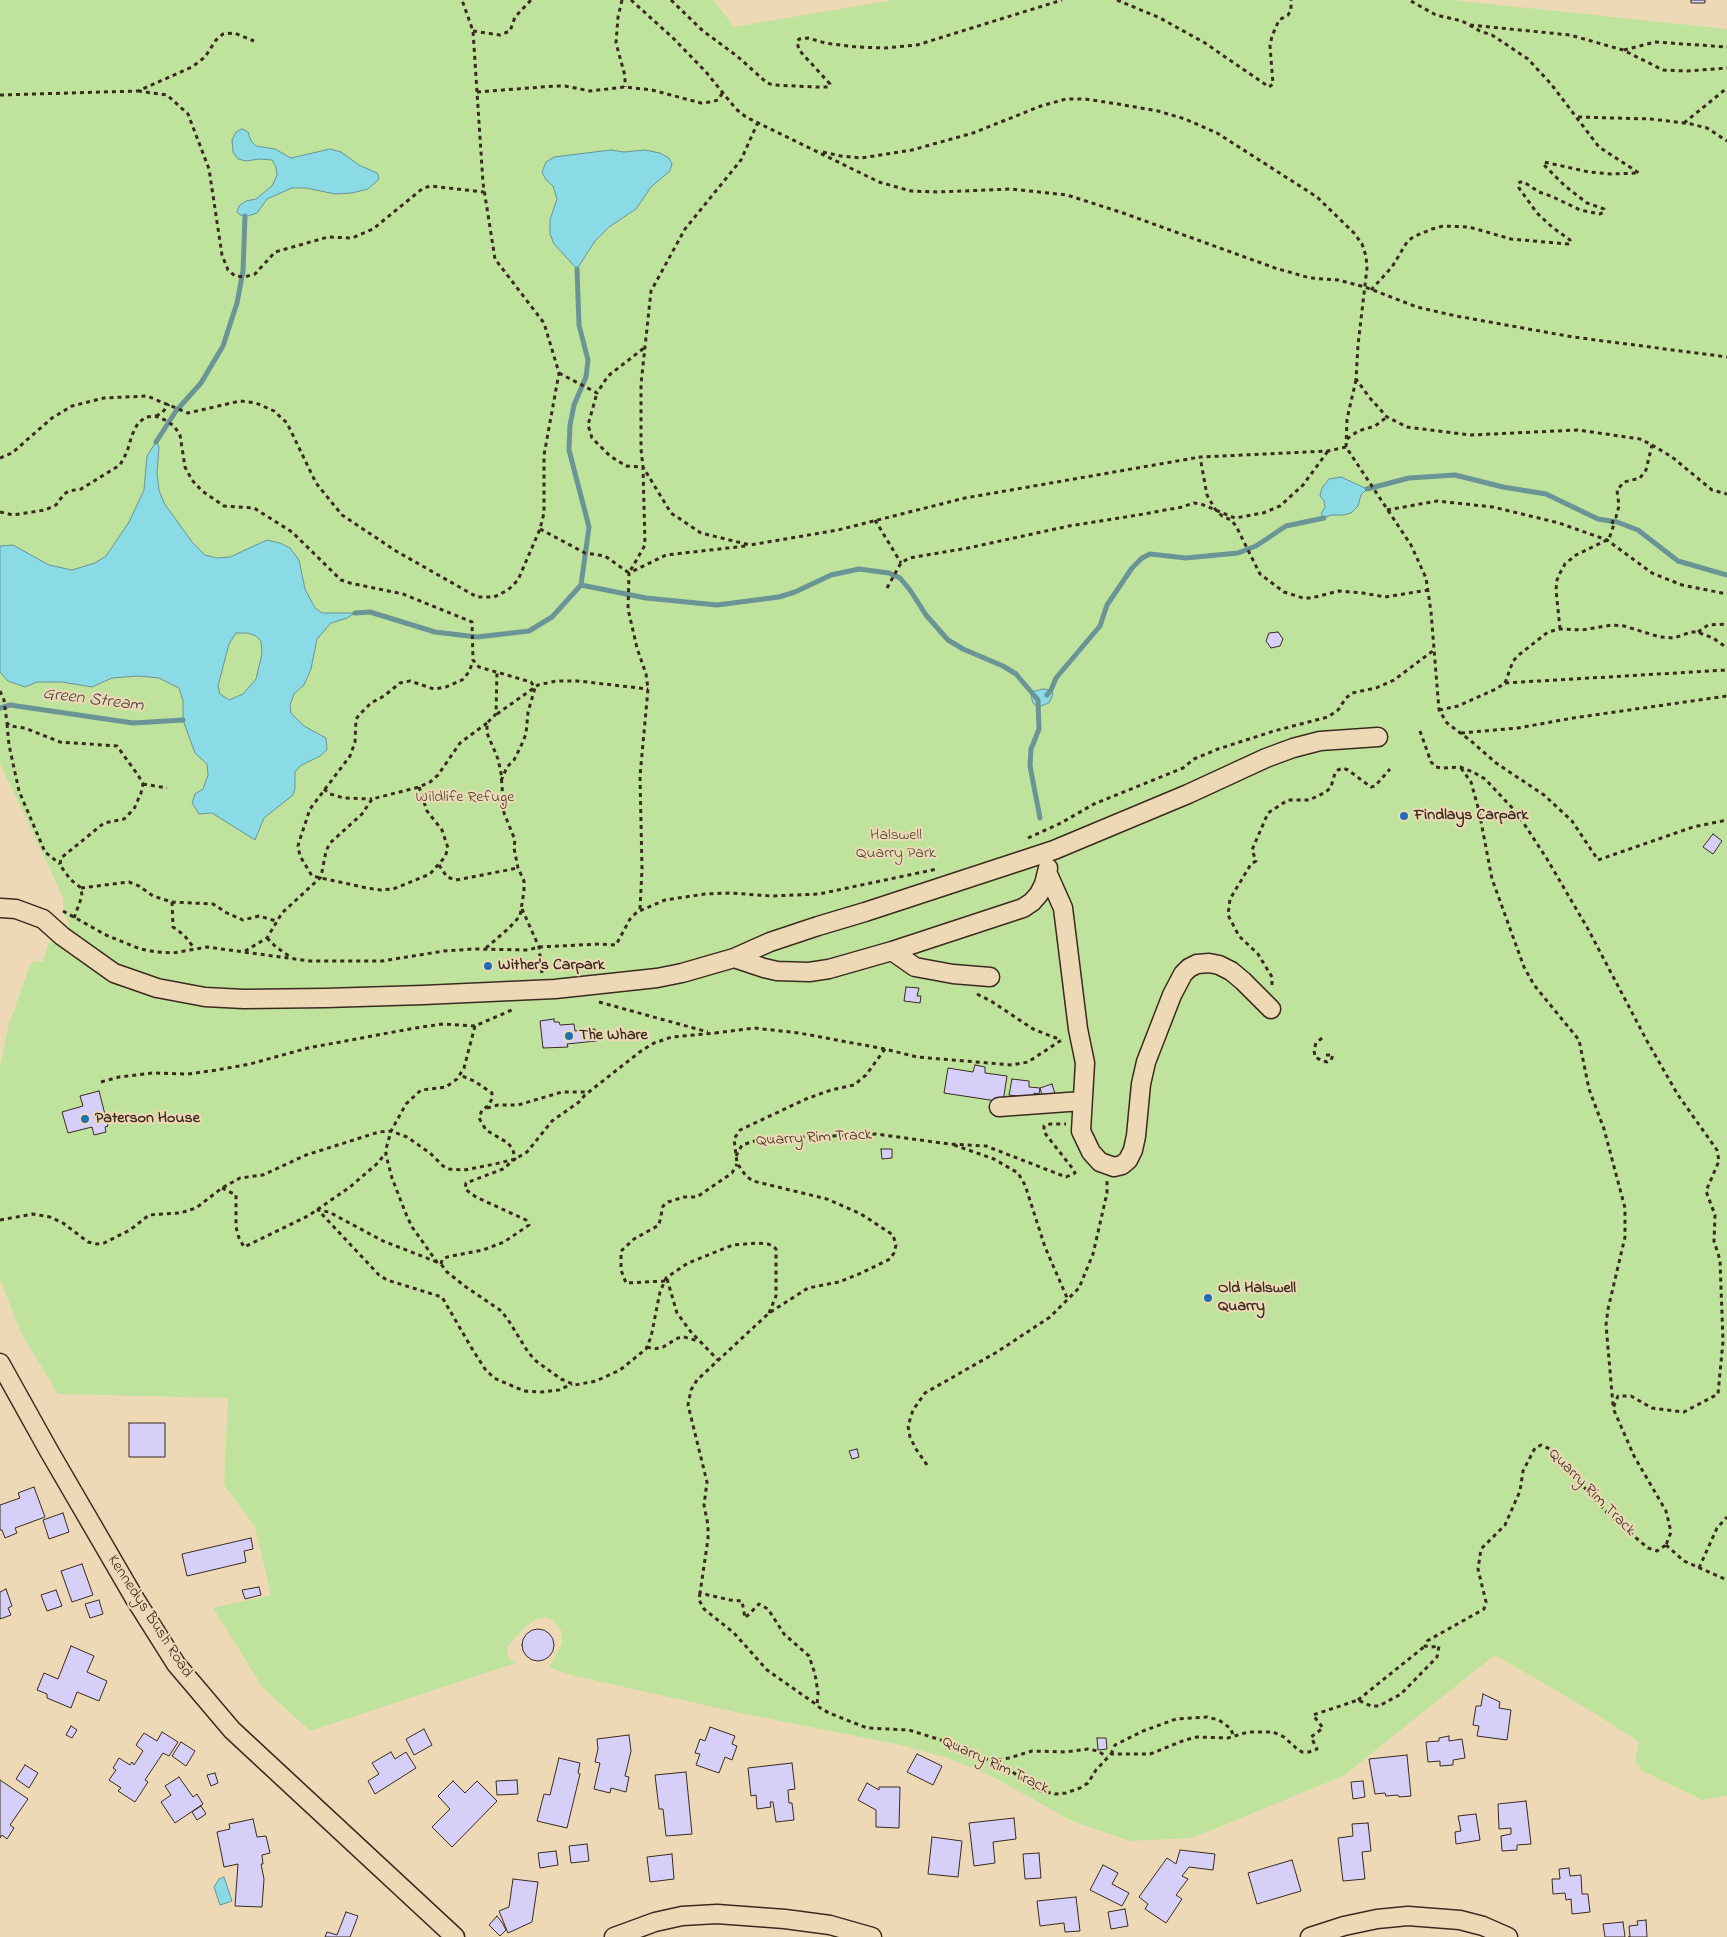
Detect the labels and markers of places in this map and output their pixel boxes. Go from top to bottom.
place label: Findlays Carpark [1414,806,1528,826]
marker: Findlays Carpark [1398,810,1410,822]
place label: Wither's Carpark [498,956,605,976]
marker: Wither's Carpark [482,960,494,972]
place label: The Whare [579,1026,648,1046]
marker: The Whare [563,1030,575,1042]
place label: Paterson House [95,1109,200,1129]
marker: Paterson House [79,1113,91,1125]
place label: Old Halswell Quarry [1218,1279,1296,1317]
marker: Old Halswell Quarry [1202,1292,1214,1304]

